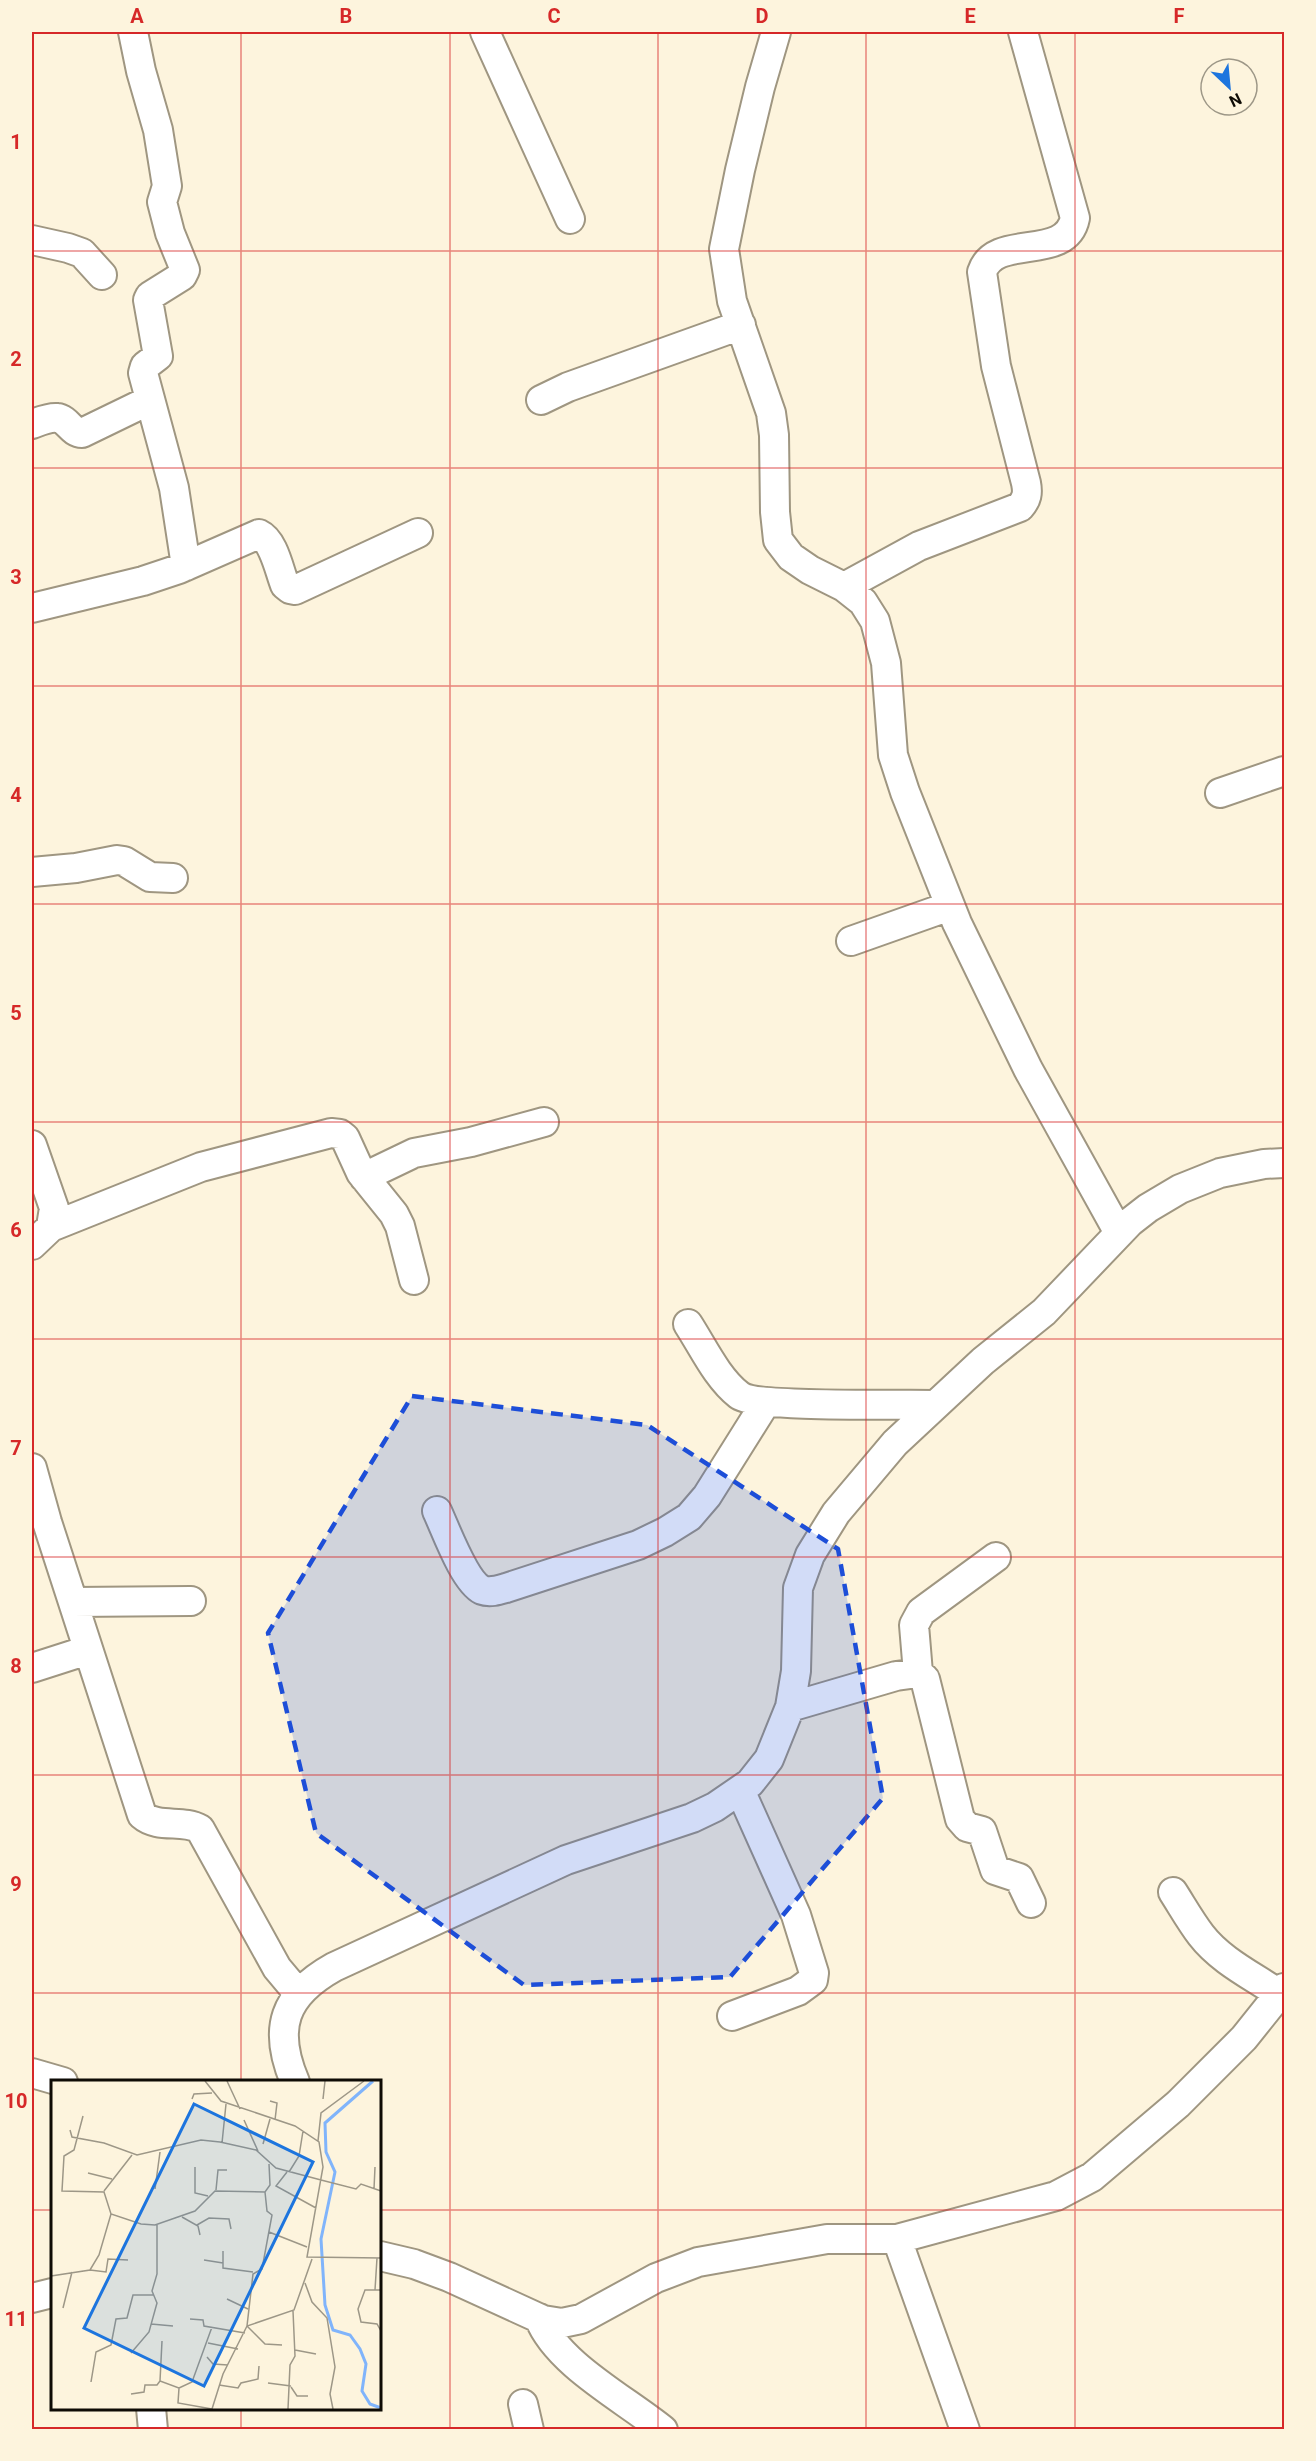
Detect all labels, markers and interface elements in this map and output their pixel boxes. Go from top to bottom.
text: A [130,4,144,28]
text: B [340,4,352,28]
text: C [547,4,561,28]
text: D [756,4,769,28]
text: E [964,4,976,28]
text: F [1174,4,1185,28]
north arrow [1199,57,1259,117]
text: N [1226,89,1245,111]
text: 1 [10,130,22,154]
text: 2 [10,347,22,371]
text: 3 [10,565,22,589]
text: 4 [10,783,22,807]
text: 5 [10,1001,22,1025]
text: 6 [10,1218,22,1242]
text: 7 [10,1436,22,1460]
text: 8 [10,1654,22,1678]
text: 9 [10,1872,22,1896]
inset map [51,2080,381,2410]
text: 10 [5,2089,27,2113]
text: 11 [5,2307,27,2331]

